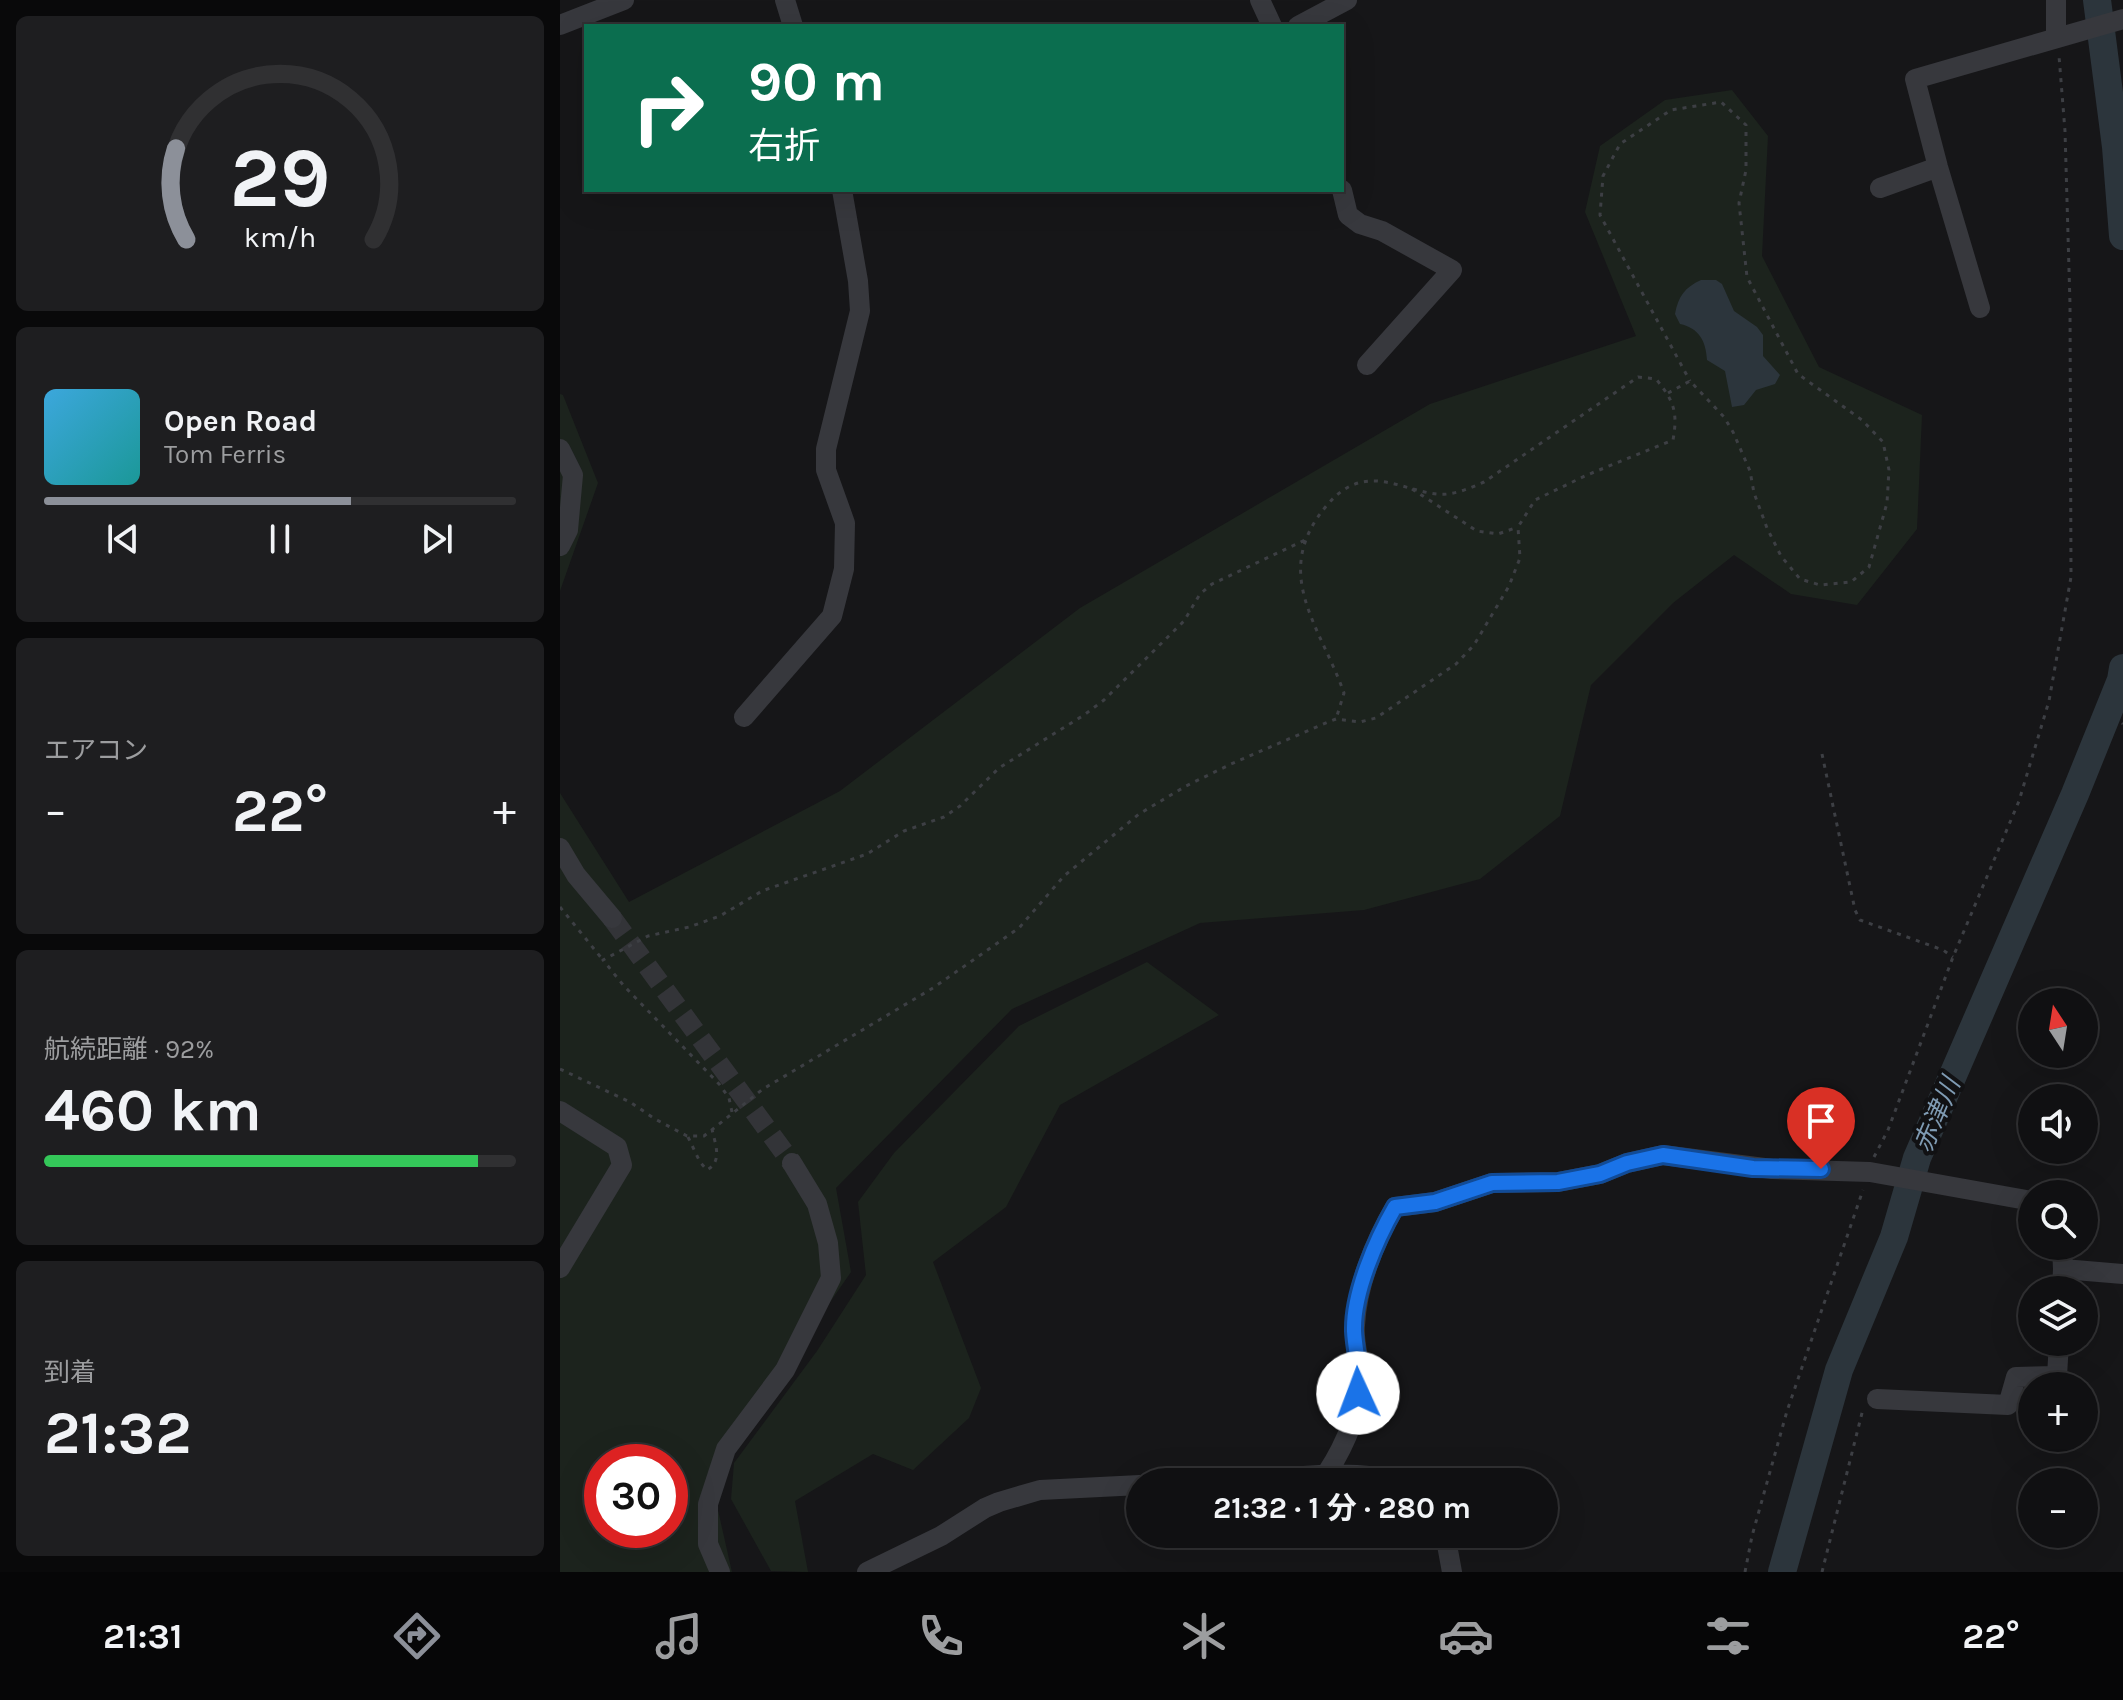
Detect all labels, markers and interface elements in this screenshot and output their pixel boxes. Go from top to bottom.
text: 90 m [748,49,885,114]
icon: right [616,56,720,160]
text: 右折 [748,125,820,167]
text: 29 [229,129,331,226]
text: km/h [244,221,316,254]
text: Open Road [164,403,317,439]
text: Tom Ferris [164,439,286,470]
icon: previous [101,517,145,561]
icon: pause [258,517,302,561]
icon: next [415,517,459,561]
text: エアコン [44,735,148,766]
text: 22° [232,776,328,846]
text: − [44,785,67,836]
text: + [493,785,516,836]
north arrow [2018,988,2098,1068]
map controls [2018,988,2098,1548]
text: 航続距離 · 92% [44,1034,214,1065]
water label: 赤津川 [1907,1070,1968,1157]
text: 460 km [44,1075,262,1145]
button: sound [2018,1084,2098,1164]
pin [1787,1087,1855,1169]
icon: arrive [1799,1099,1843,1143]
button: search [2018,1180,2098,1260]
button: layers [2018,1276,2098,1356]
position arrow [1316,1351,1400,1435]
text: 到着 [44,1357,96,1388]
button: + [2018,1372,2098,1452]
text: 21:32 [44,1398,191,1468]
speed limit sign: 30 [584,1444,688,1548]
button: − [2018,1468,2098,1548]
text: 21:32 · 1 分 · 280 m [1213,1490,1471,1526]
icon: directions [389,1608,445,1664]
icon: music [651,1608,707,1664]
icon: phone [913,1608,969,1664]
icon: climate [1176,1608,1232,1664]
icon: car [1438,1608,1494,1664]
icon: filters [1700,1608,1756,1664]
text: 21:31 [103,1615,183,1657]
text: 22° [1962,1615,2020,1657]

